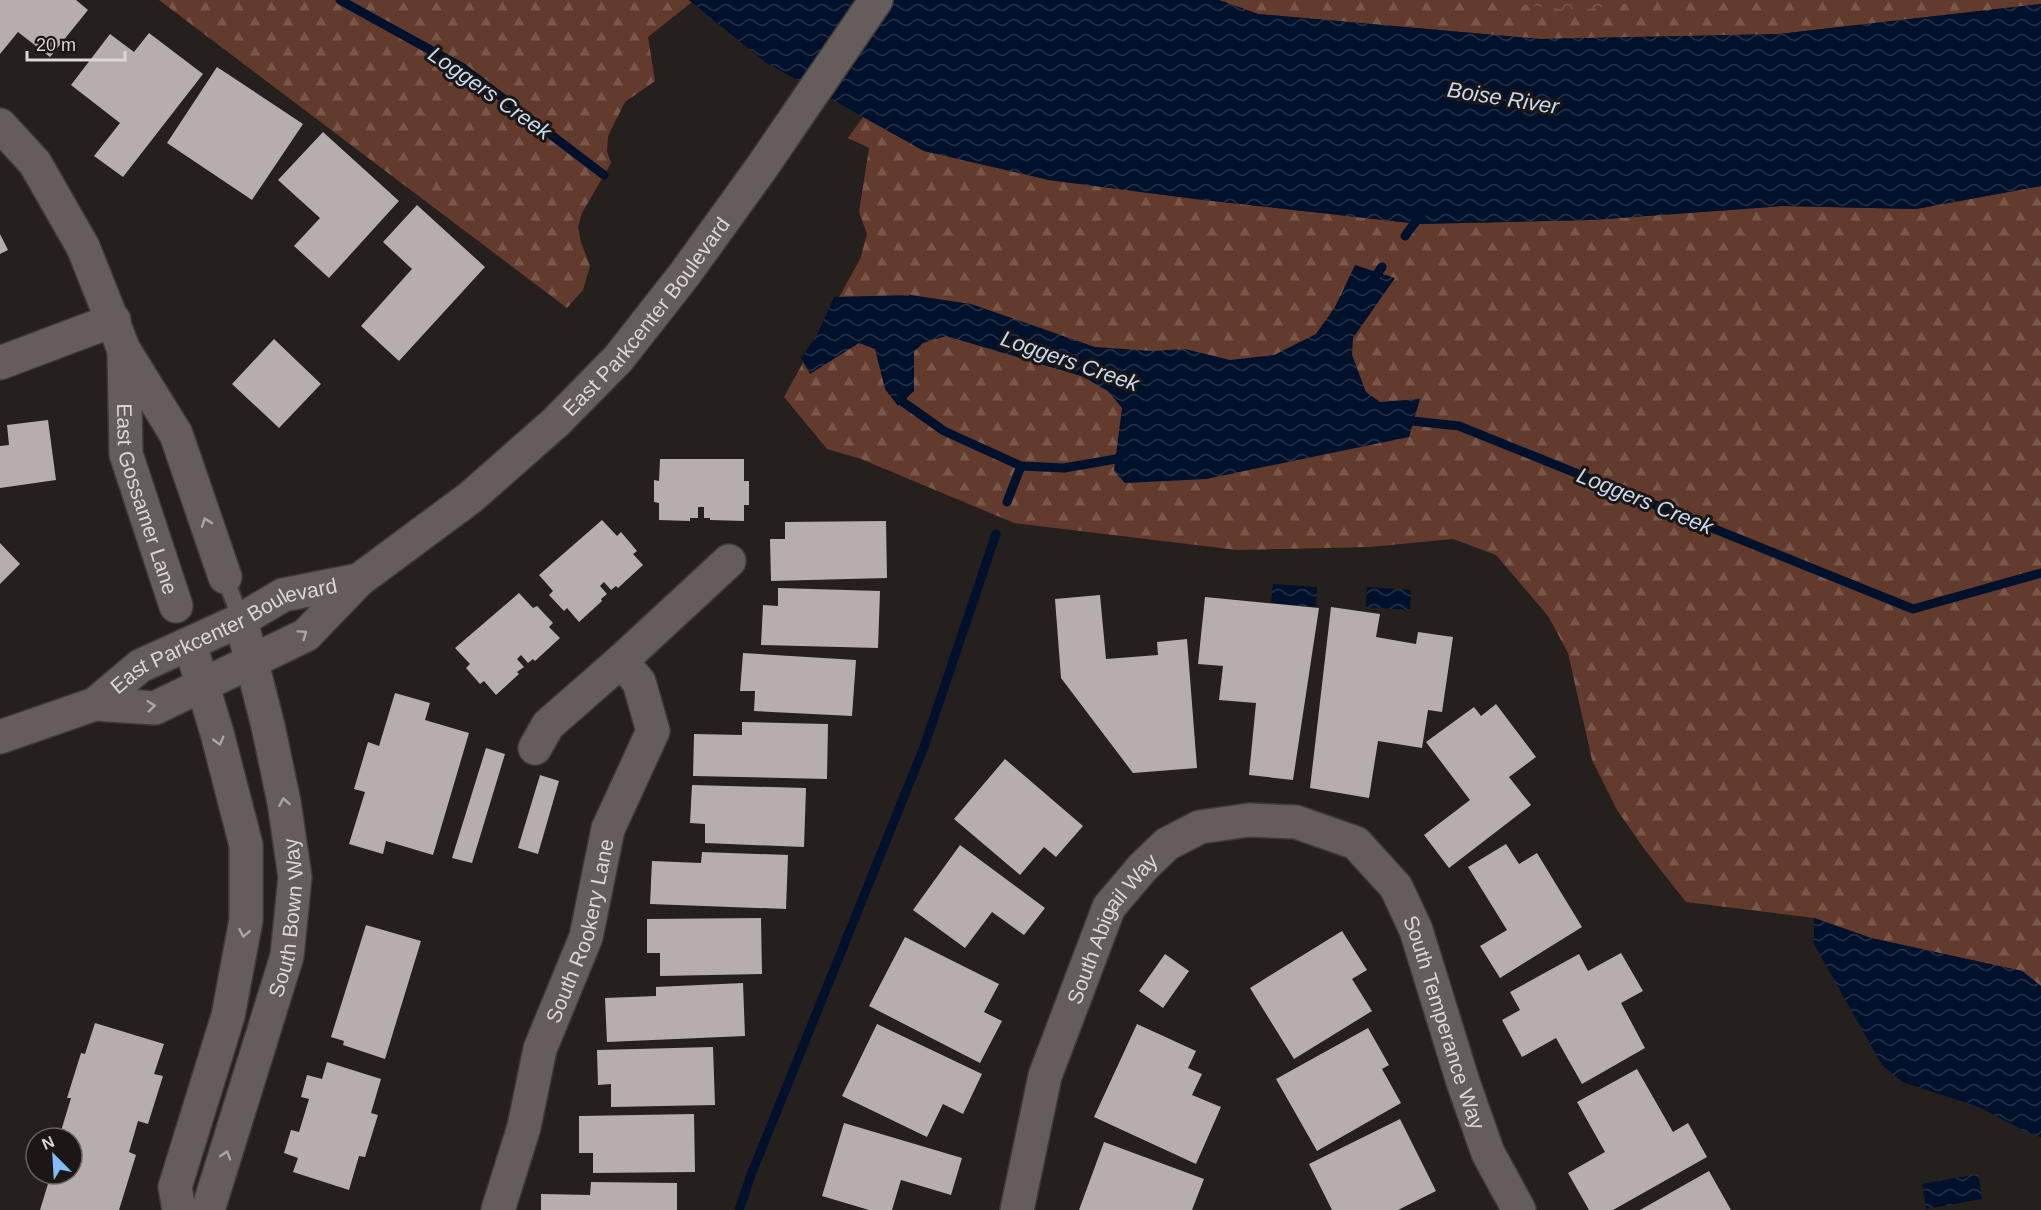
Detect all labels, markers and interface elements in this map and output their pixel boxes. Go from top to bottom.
scale bar [27,24,124,62]
text: 20 m [36,35,76,55]
water label: Loggers Creek [424,41,557,145]
water label: Boise River [1445,77,1562,119]
street label: East Parkcenter Boulevard [558,213,734,420]
water label: Loggers Creek [998,326,1143,397]
street label: East Gossamer Lane [114,403,183,597]
water label: Loggers Creek [1573,462,1718,540]
one-way arrow [201,517,214,528]
street label: East Parkcenter Boulevard [105,573,339,698]
one-way arrow [297,631,308,642]
one-way arrow [146,700,156,713]
one-way arrow [212,736,225,746]
one-way arrow [278,797,291,807]
street label: South Bown Way [263,836,307,1000]
street label: South Rookery Lane [541,837,617,1026]
street label: South Abigail Way [1062,848,1162,1007]
street label: South Temperance Way [1399,912,1490,1132]
one-way arrow [238,927,251,937]
north arrow [24,1126,84,1186]
text: N [39,1133,57,1153]
one-way arrow [219,1150,231,1161]

